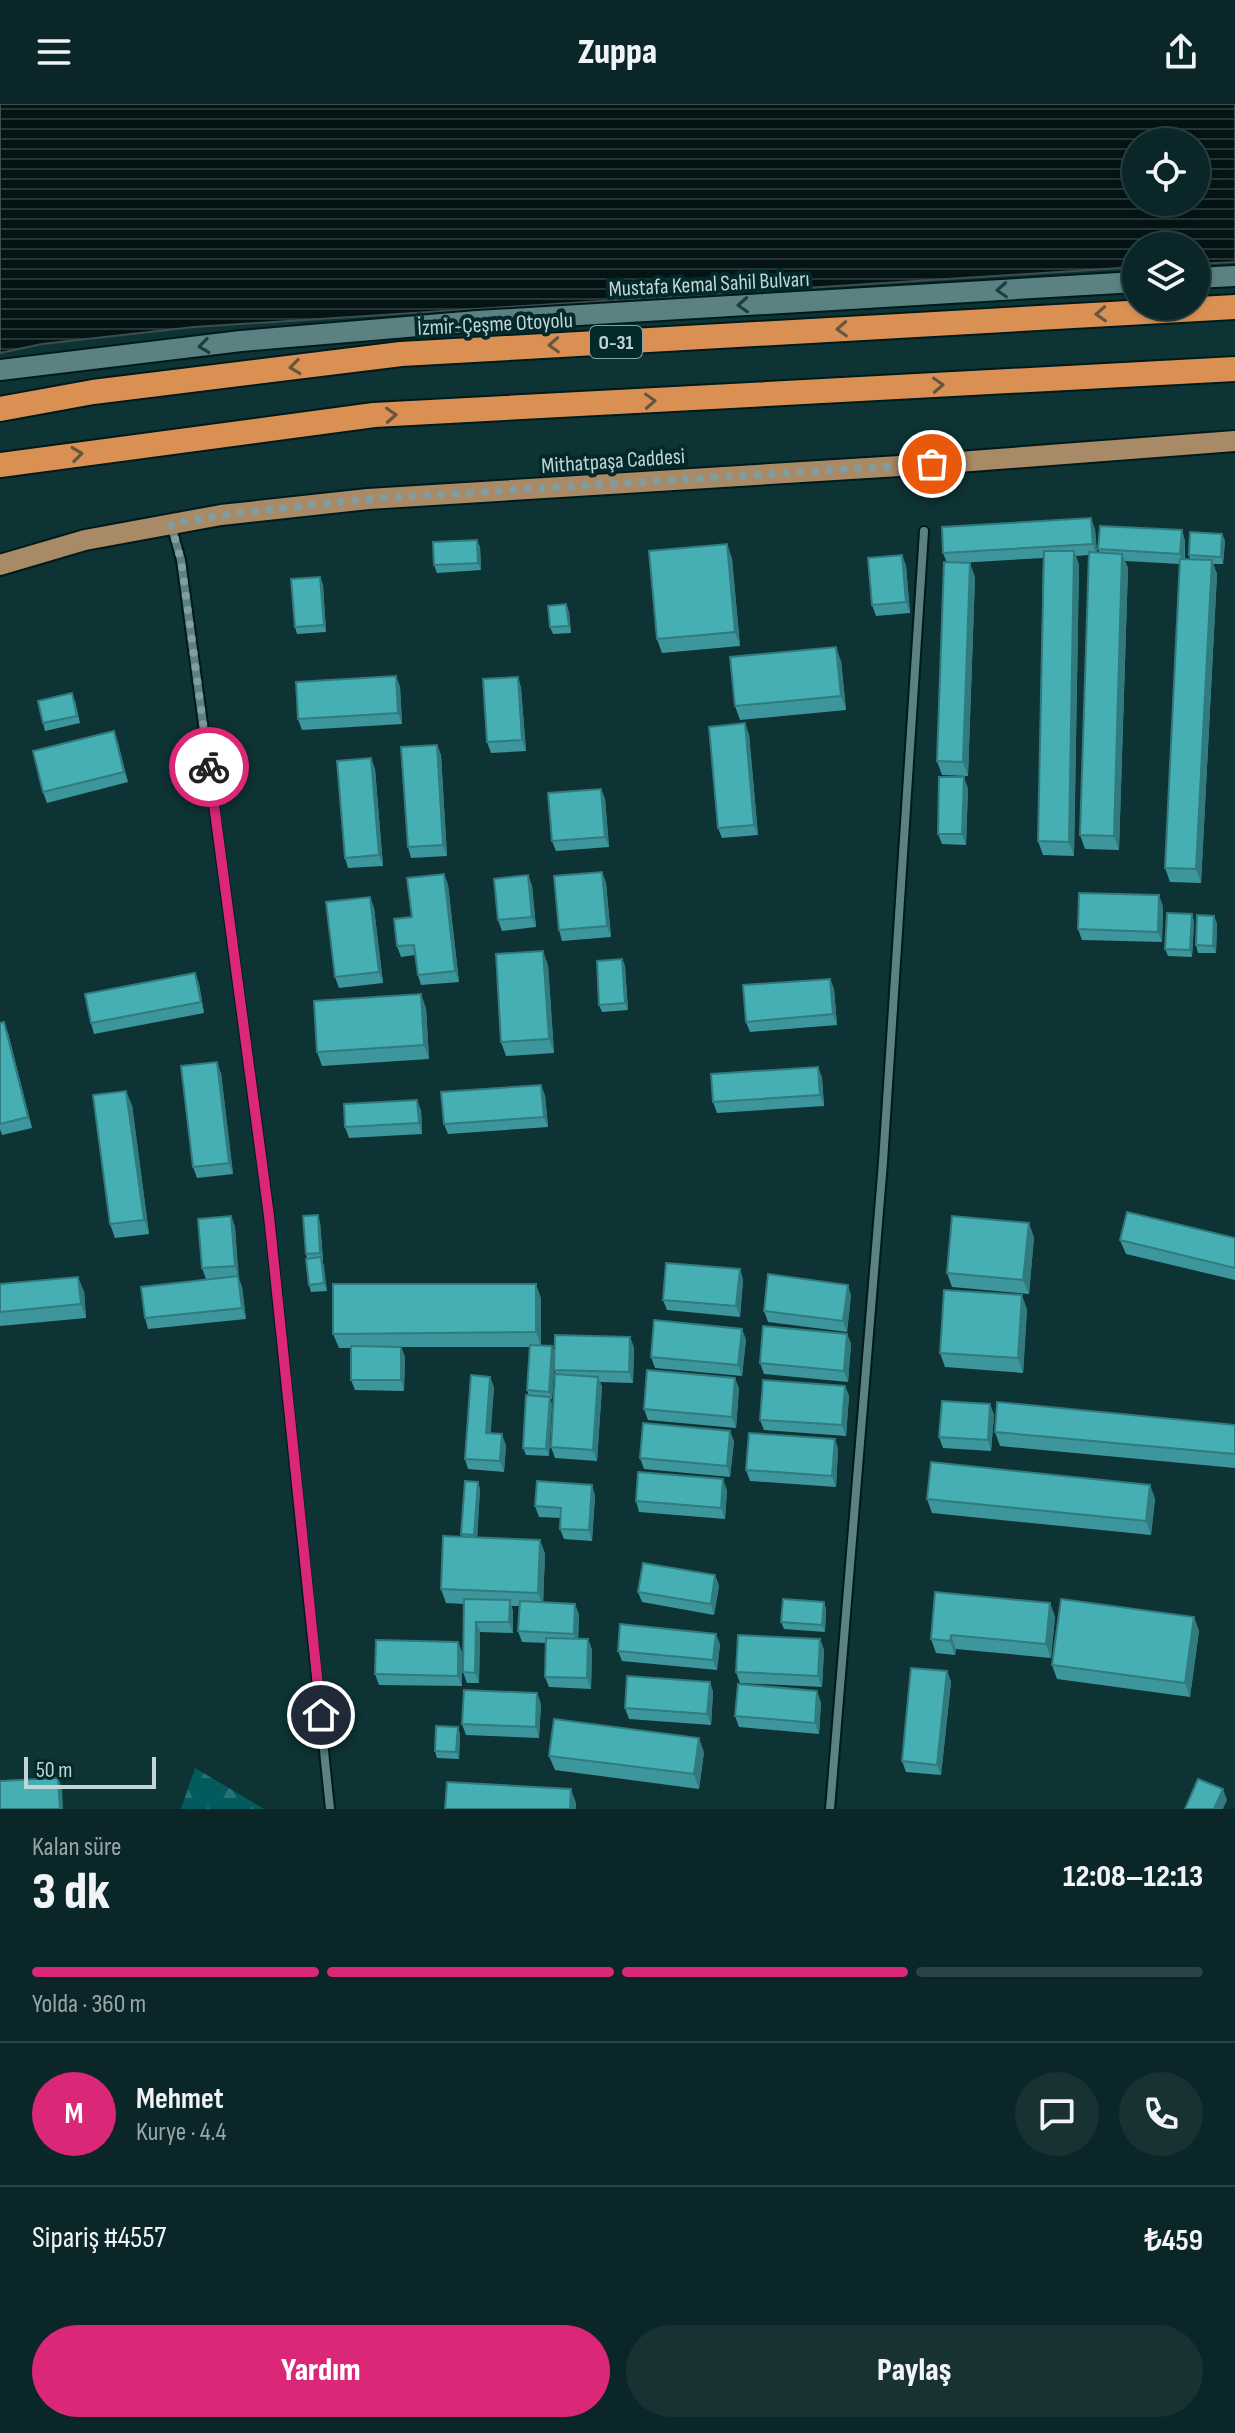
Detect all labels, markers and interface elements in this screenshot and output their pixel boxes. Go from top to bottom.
icon: menu [32,30,76,74]
icon: share [1159,30,1203,74]
text: Zuppa [578,31,657,74]
map controls [1122,128,1210,320]
button: locate [1122,128,1210,216]
button: layers [1122,232,1210,320]
street label: Mustafa Kemal Sahil Bulvarı [608,266,810,303]
one-way arrow [995,281,1008,298]
one-way arrow [736,296,749,313]
one-way arrow [1094,306,1107,323]
street label: İzmir-Çeşme Otoyolu [417,307,573,342]
one-way arrow [835,320,848,337]
road number: O-31 [590,326,642,358]
one-way arrow [547,336,560,353]
one-way arrow [197,337,210,354]
one-way arrow [288,358,302,375]
one-way arrow [932,377,945,394]
one-way arrow [644,393,657,410]
one-way arrow [385,406,398,423]
pin [898,430,966,498]
icon: bag [910,442,954,486]
street label: Mithatpaşa Caddesi [540,443,686,480]
one-way arrow [70,446,84,463]
courier [169,727,249,807]
icon: bike [187,745,231,789]
pin [287,1681,355,1749]
icon: home [299,1693,343,1737]
scale bar [24,1753,156,1789]
text: 50 m [36,1757,72,1784]
text: Kalan süre [32,1832,121,1863]
text: 12:08–12:13 [1063,1859,1203,1895]
text: 3 dk [32,1861,110,1924]
text: Yolda · 360 m [32,1989,146,2020]
button: chat [1015,2072,1099,2156]
button: phone [1119,2072,1203,2156]
text: Mehmet [136,2081,224,2117]
text: M [65,2096,83,2132]
text: Kurye · 4.4 [136,2117,226,2148]
text: Sipariş #4557 [32,2220,166,2256]
text: ₺459 [1144,2223,1203,2259]
button: Yardım [32,2325,610,2417]
button: Paylaş [626,2325,1203,2417]

